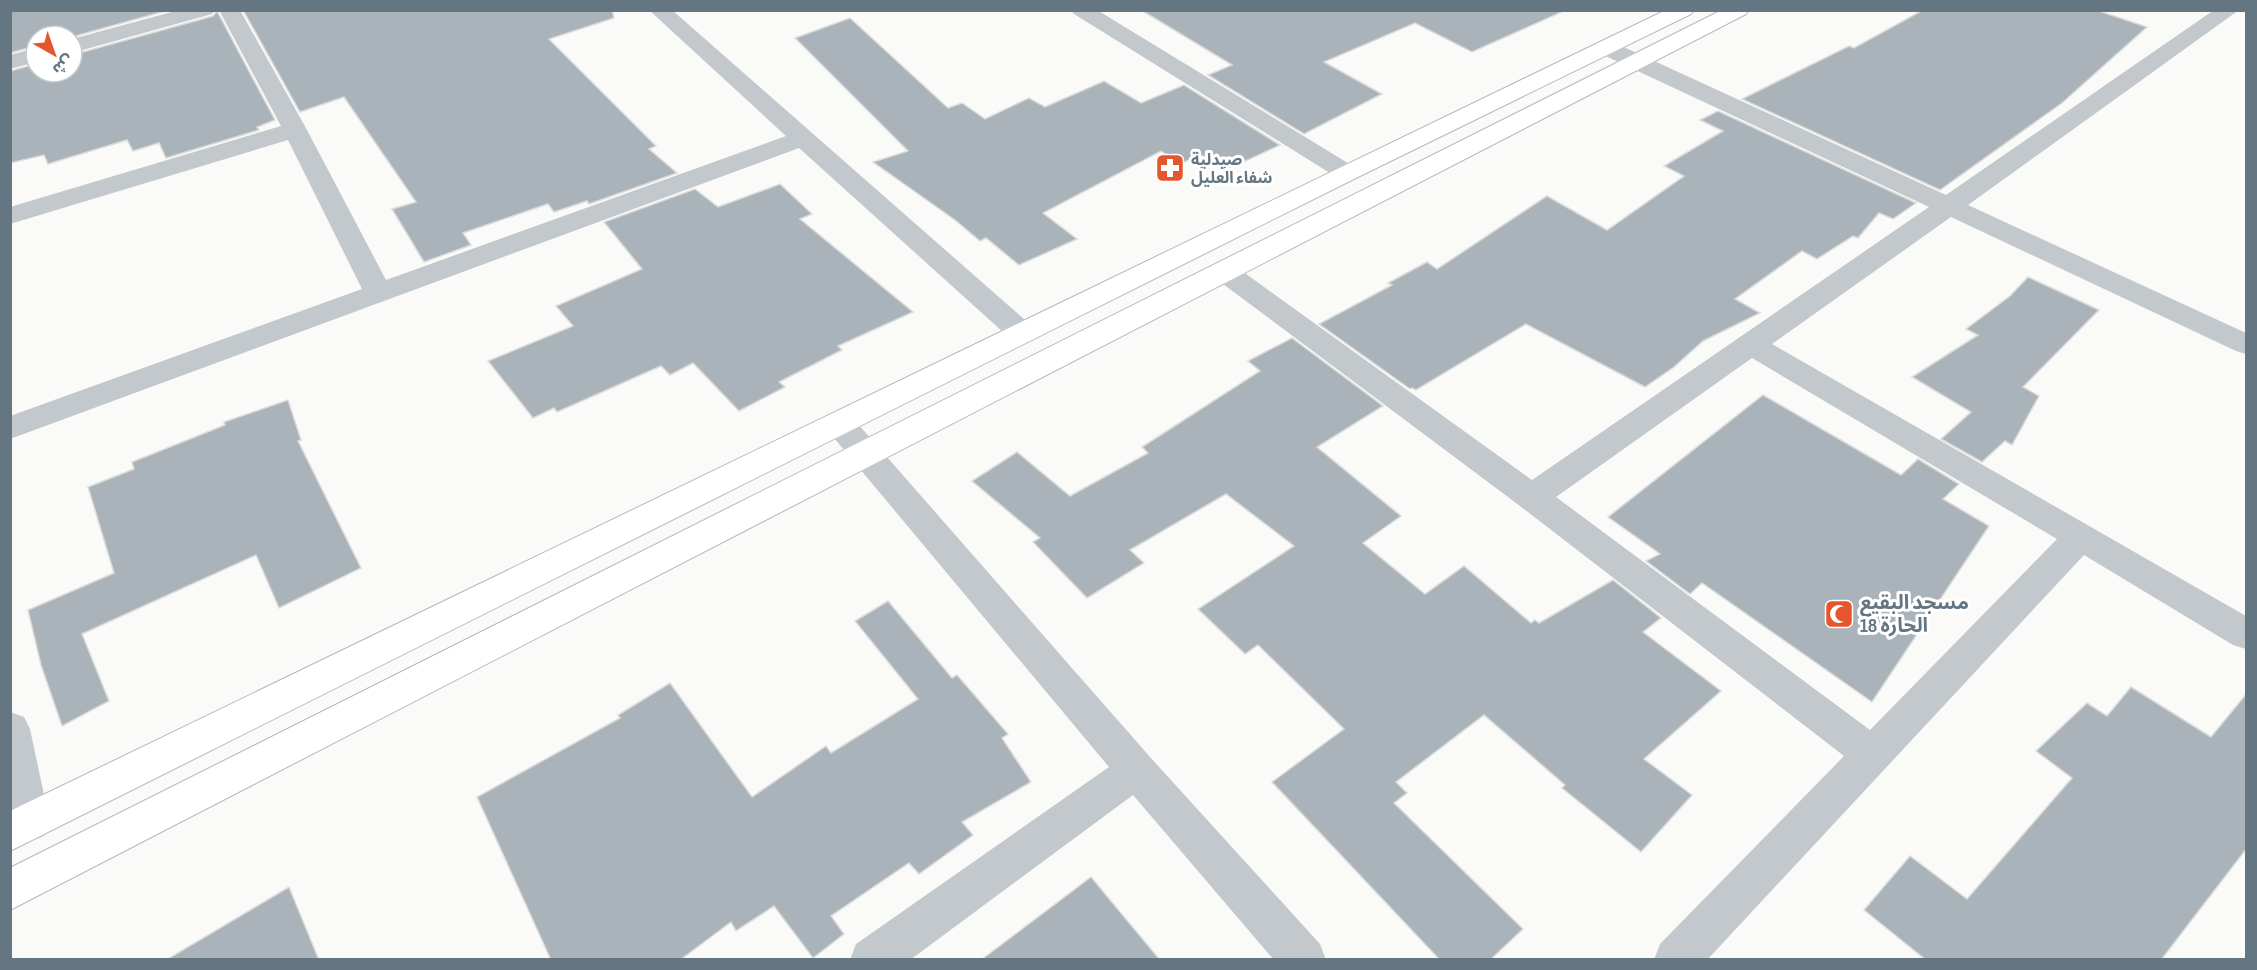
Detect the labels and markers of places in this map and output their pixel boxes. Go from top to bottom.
place label: صيدلية شفاء العليل [1191,151,1272,188]
pharmacy icon: صيدلية شفاء العليل [1154,152,1186,184]
place label: مسجد البقيع الحارة 18 [1860,591,1969,638]
mosque icon: مسجد البقيع الحارة 18 [1823,598,1855,630]

